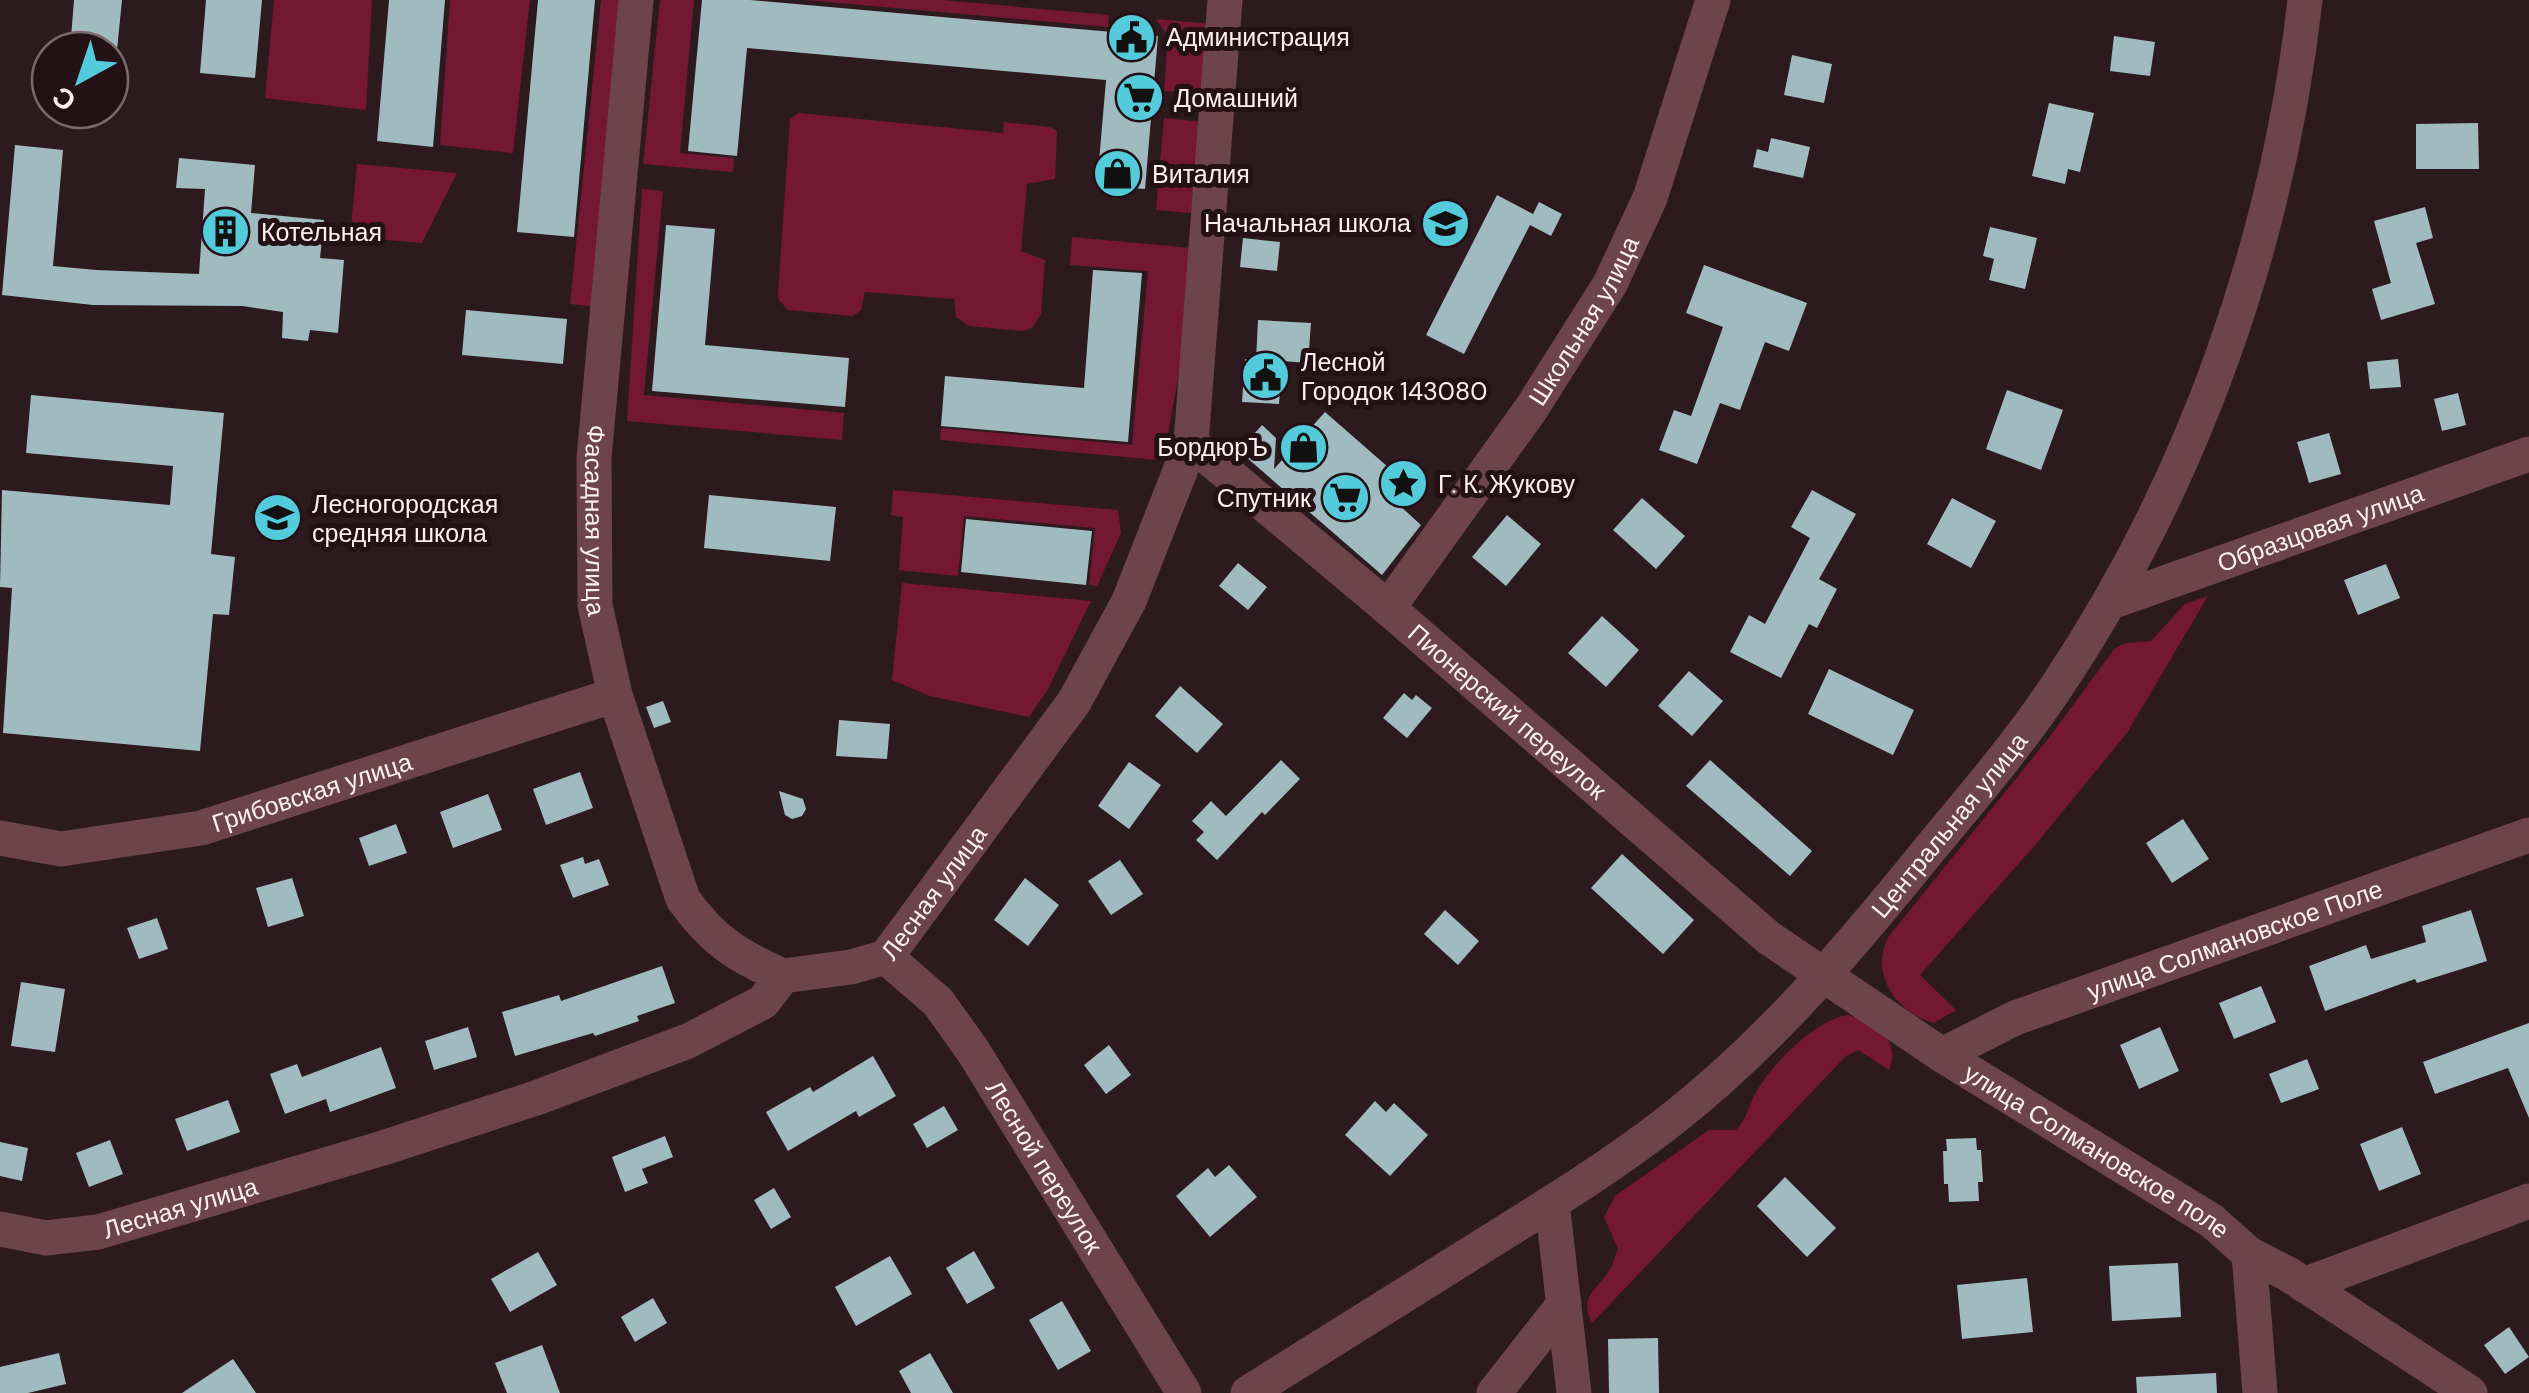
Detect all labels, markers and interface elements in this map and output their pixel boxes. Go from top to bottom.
public building icon: Администрация [1105,11,1157,63]
place label: Администрация [1166,21,1350,54]
north arrow [30,30,130,130]
supermarket icon: Домашний [1113,72,1165,124]
text: С [45,78,84,119]
place label: Домашний [1174,82,1298,115]
shop icon: Виталия [1091,148,1143,200]
place label: Виталия [1152,158,1250,191]
school or university icon: Начальная школа [1420,197,1472,249]
building icon: Котельная [200,206,252,258]
place label: Начальная школа [1204,207,1411,240]
place label: Котельная [261,216,382,249]
street label: Школьная улица [1521,231,1647,412]
place label: Лесной Городок 143080 [1301,346,1487,408]
public building icon: Лесной Городок 143080 [1240,350,1292,402]
shop icon: БордюрЪ [1277,421,1329,473]
street label: Фасадная улица [577,423,613,619]
place label: БордюрЪ [1157,431,1268,464]
place icon: Г. К. Жукову [1377,458,1429,510]
place label: Г. К. Жукову [1438,468,1575,501]
supermarket icon: Спутник [1320,472,1372,524]
street label: Образцовая улица [2213,477,2428,580]
place label: Спутник [1217,482,1312,515]
place label: Лесногородская средняя школа [312,488,498,550]
school or university icon: Лесногородская средняя школа [251,492,303,544]
street label: Пионерский переулок [1401,617,1614,808]
street label: Центральная улица [1864,726,2035,925]
street label: Грибовская улица [208,745,416,840]
street label: Лесная улица [873,819,995,967]
street label: улица Солмановское Поле [2083,873,2387,1008]
street label: улица Солмановское поле [1958,1056,2237,1246]
street label: Лесной переулок [978,1074,1111,1261]
street label: Лесная улица [99,1170,262,1247]

